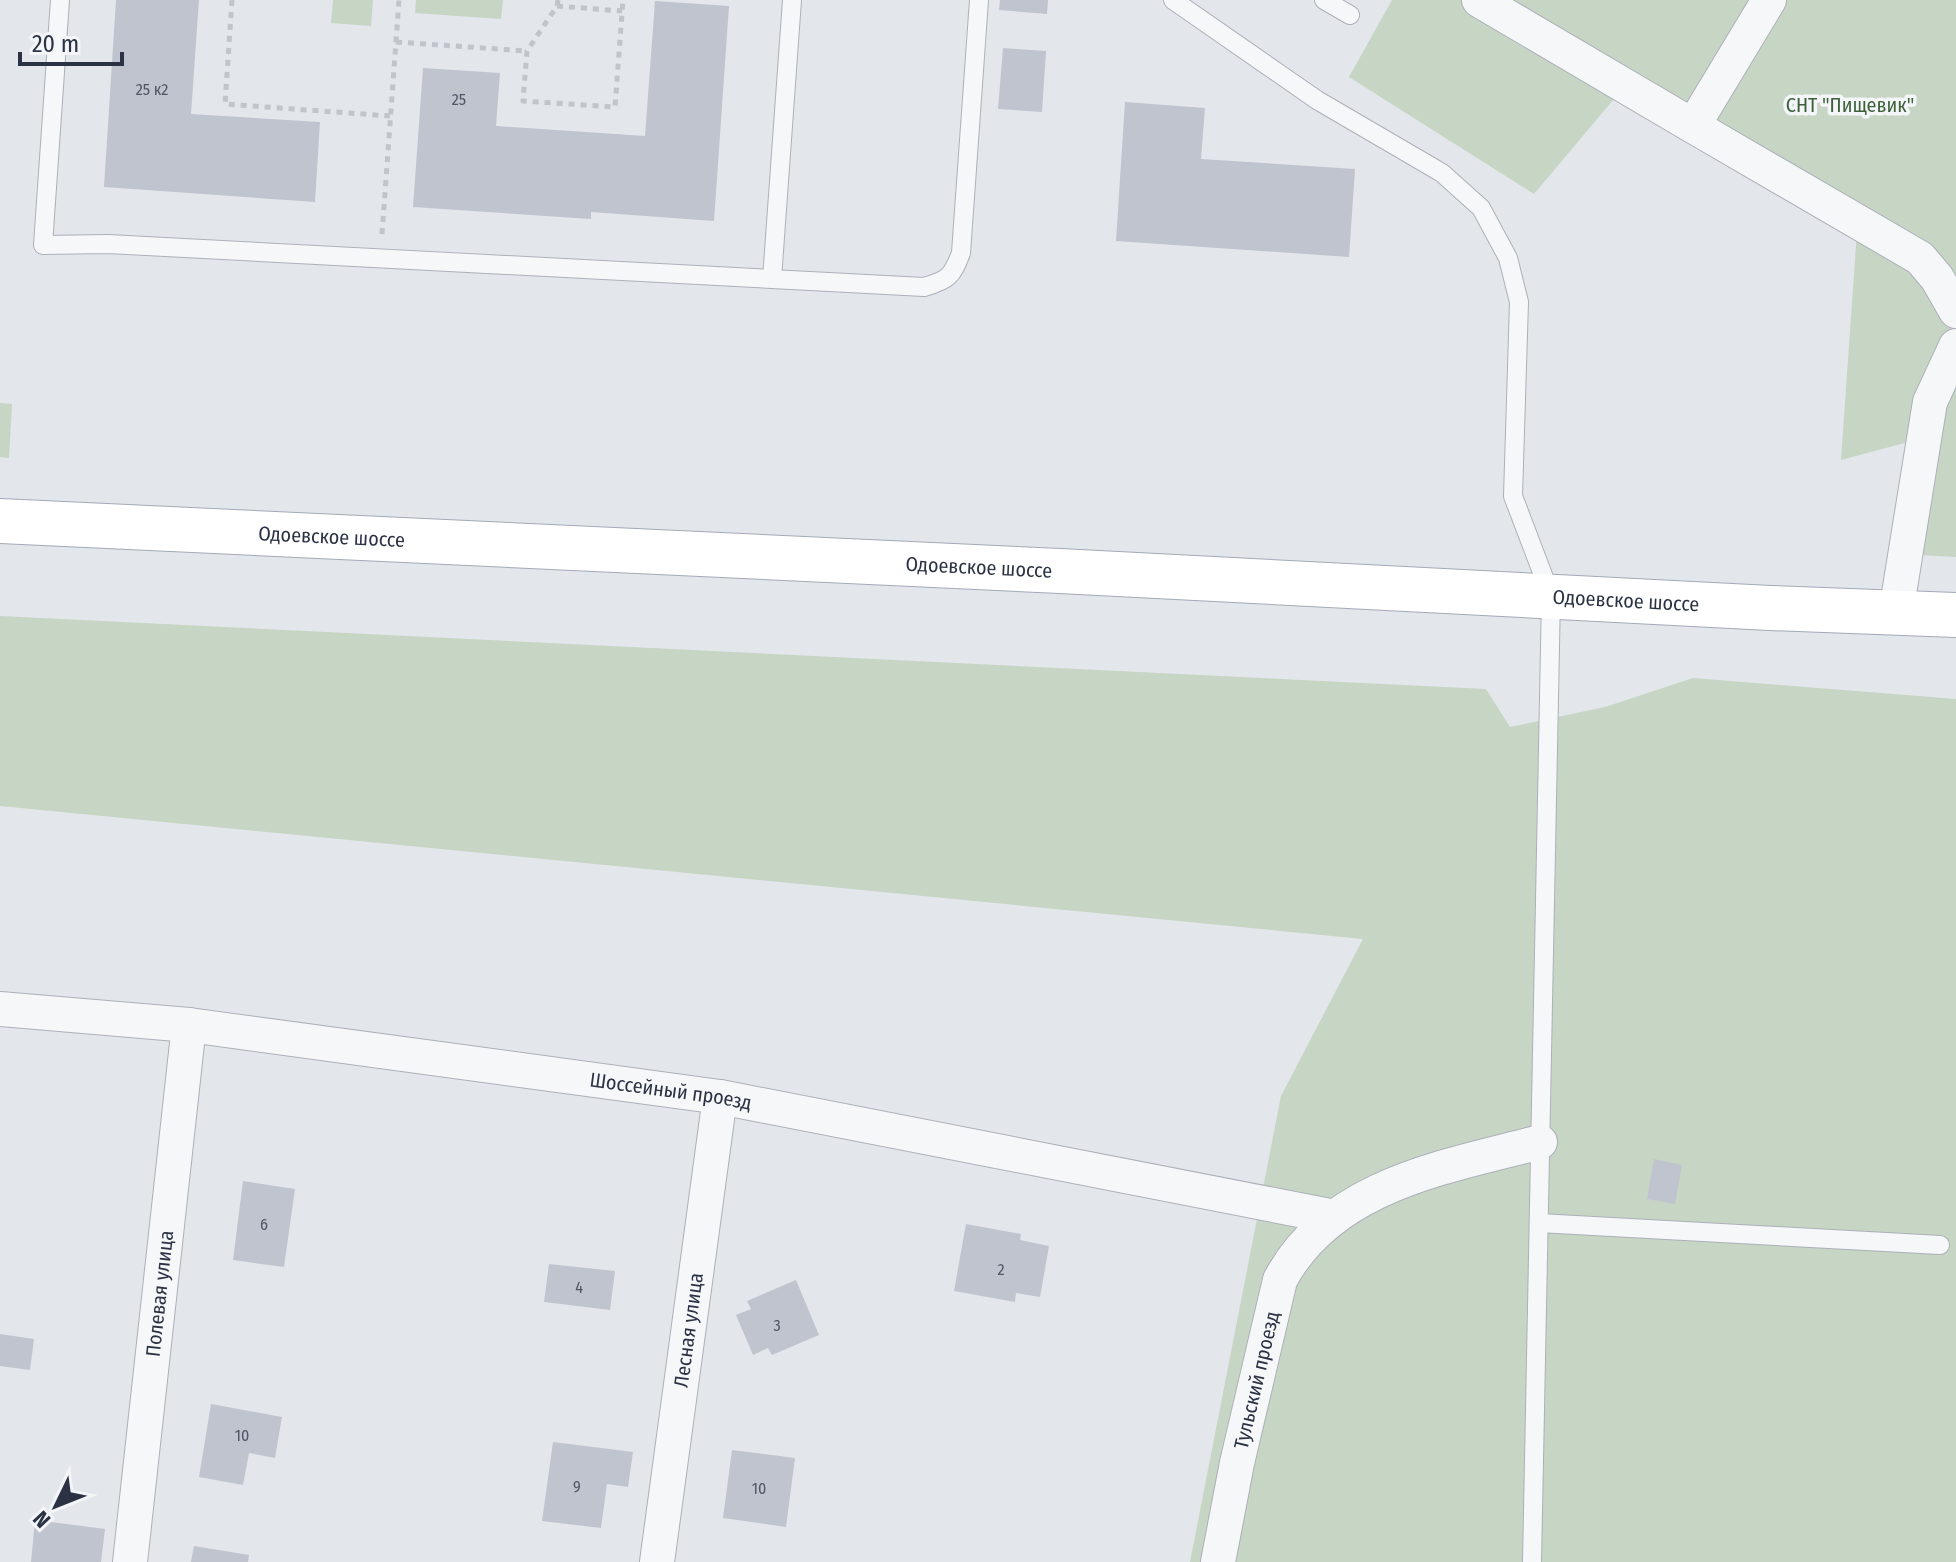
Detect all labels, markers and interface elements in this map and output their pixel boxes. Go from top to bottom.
scale bar [20,16,122,66]
text: 20 m [32,30,79,58]
house number: 25 к2 [136,80,168,99]
house number: 25 [452,90,466,109]
park label: СНТ "Пищевик" [1786,93,1914,117]
street label: Одоевское шоссе [258,521,406,552]
street label: Одоевское шоссе [905,552,1053,583]
street label: Одоевское шоссе [1552,585,1700,616]
street label: Шоссейный проезд [588,1067,754,1115]
house number: 6 [260,1215,268,1234]
street label: Полевая улица [141,1229,178,1358]
house number: 2 [997,1260,1005,1279]
street label: Лесная улица [669,1271,708,1389]
house number: 4 [575,1278,583,1297]
street label: Тульский проезд [1229,1309,1284,1451]
house number: 3 [773,1316,781,1335]
house number: 10 [235,1426,249,1445]
north arrow [16,1466,96,1546]
house number: 9 [573,1477,581,1496]
house number: 10 [752,1479,766,1498]
text: N [27,1505,56,1533]

